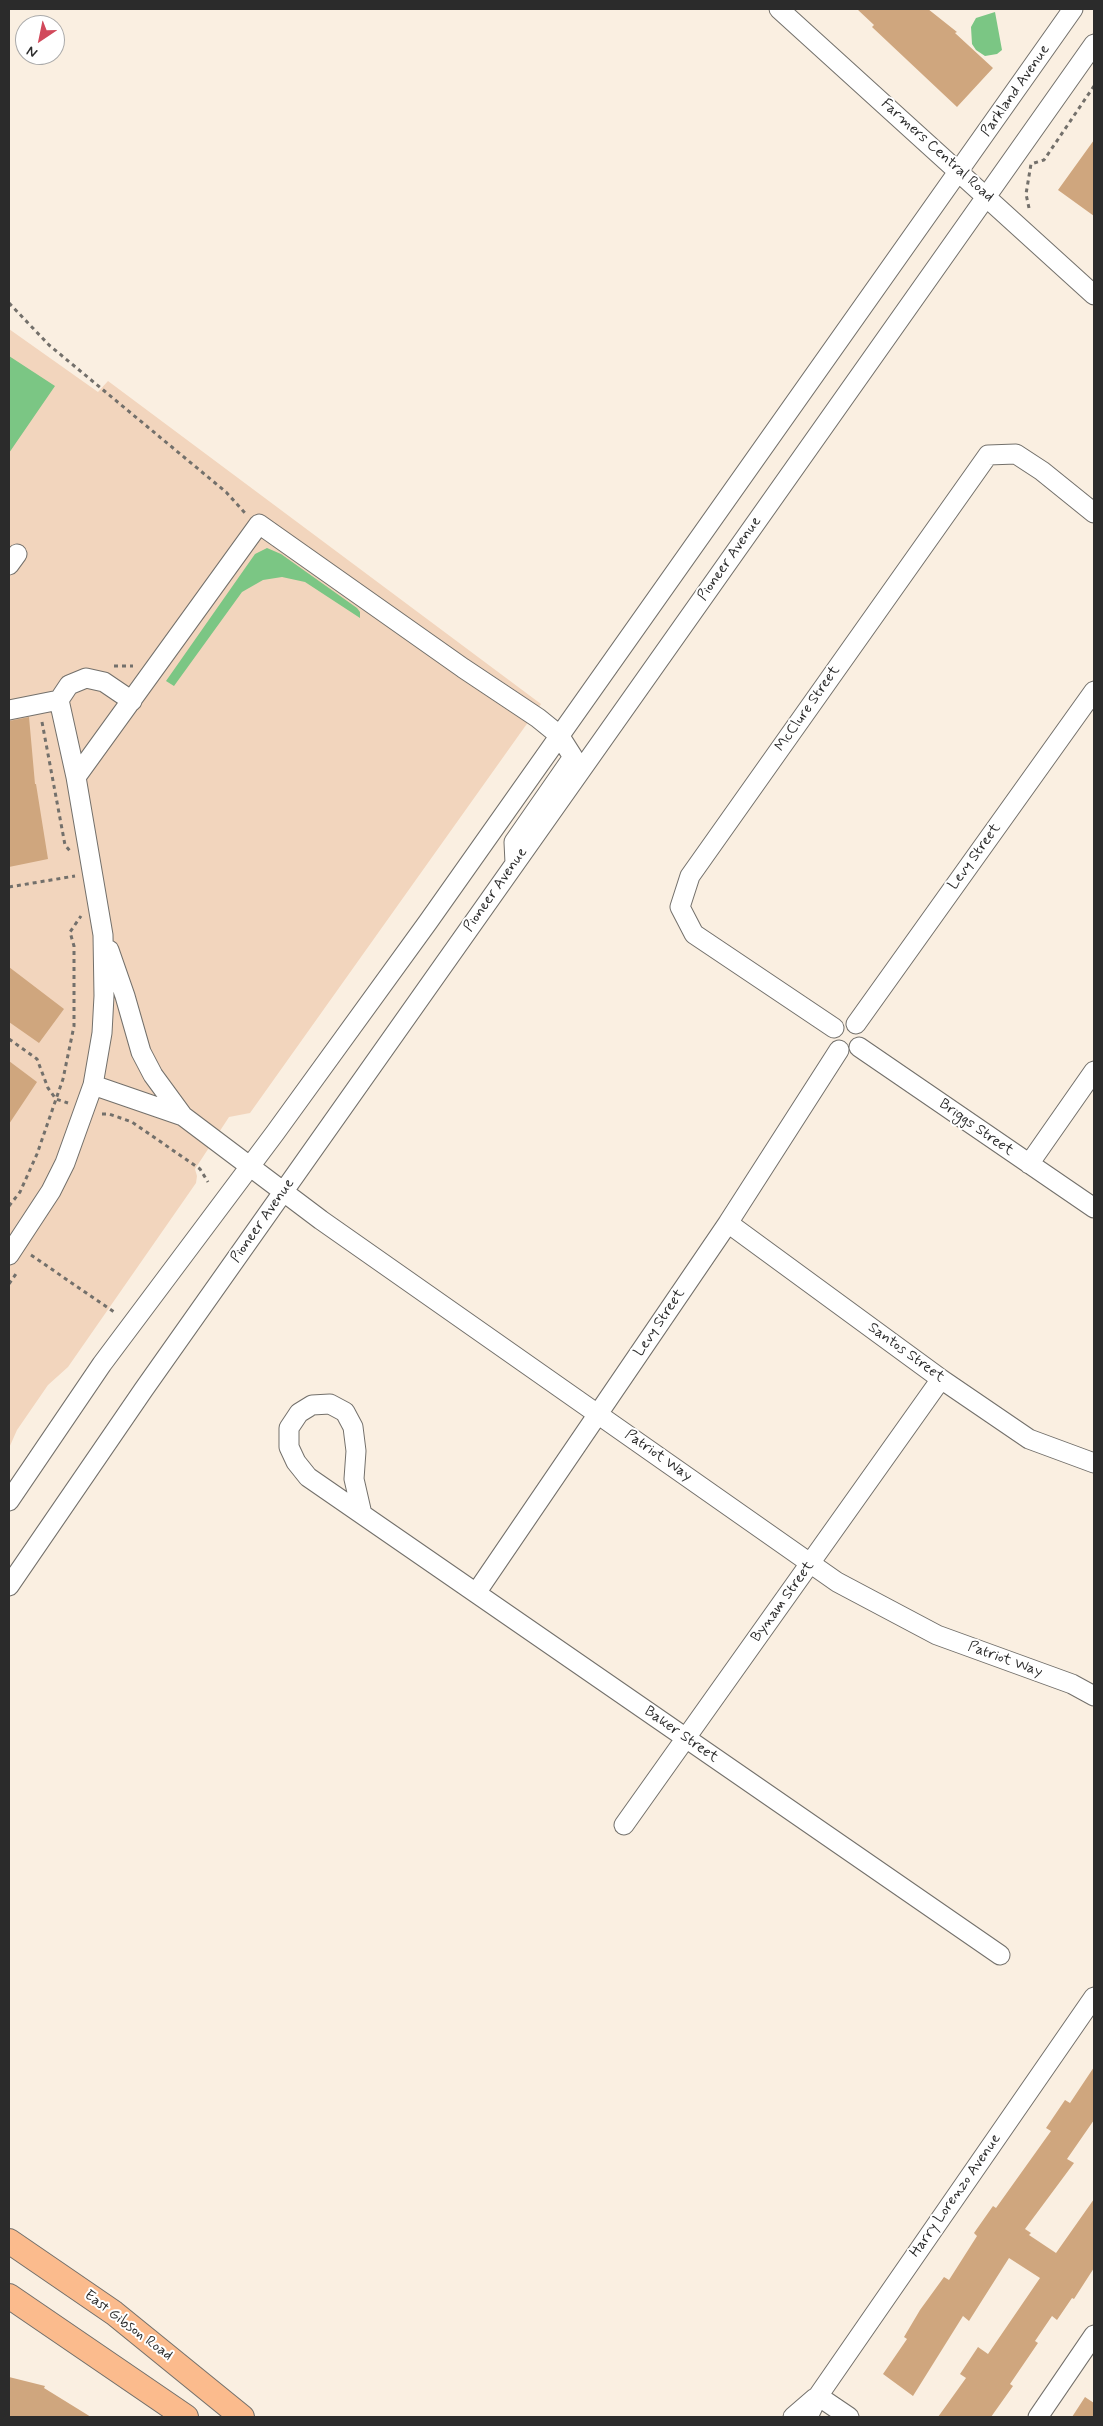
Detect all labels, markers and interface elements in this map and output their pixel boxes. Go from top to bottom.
north arrow [15,15,65,65]
text: N [23,42,41,62]
street label: Parkland Avenue [978,42,1054,140]
street label: Farmers Central Road [877,96,997,206]
street label: Pioneer Avenue [694,513,766,605]
street label: McClure Street [772,663,844,755]
street label: Levy Street [945,820,1005,894]
street label: Pioneer Avenue [460,844,532,936]
street label: Briggs Street [935,1096,1017,1160]
street label: Pioneer Avenue [227,1175,299,1267]
street label: Levy Street [631,1286,689,1360]
street label: Santos Street [864,1319,948,1387]
street label: Patriot Way [621,1426,695,1486]
street label: Bynam Street [748,1558,818,1646]
street label: Patriot Way [965,1638,1045,1682]
street label: Baker Street [640,1703,722,1767]
street label: Harry Lorenzo Avenue [907,2131,1005,2261]
street label: East Gibson Road [80,2287,176,2365]

